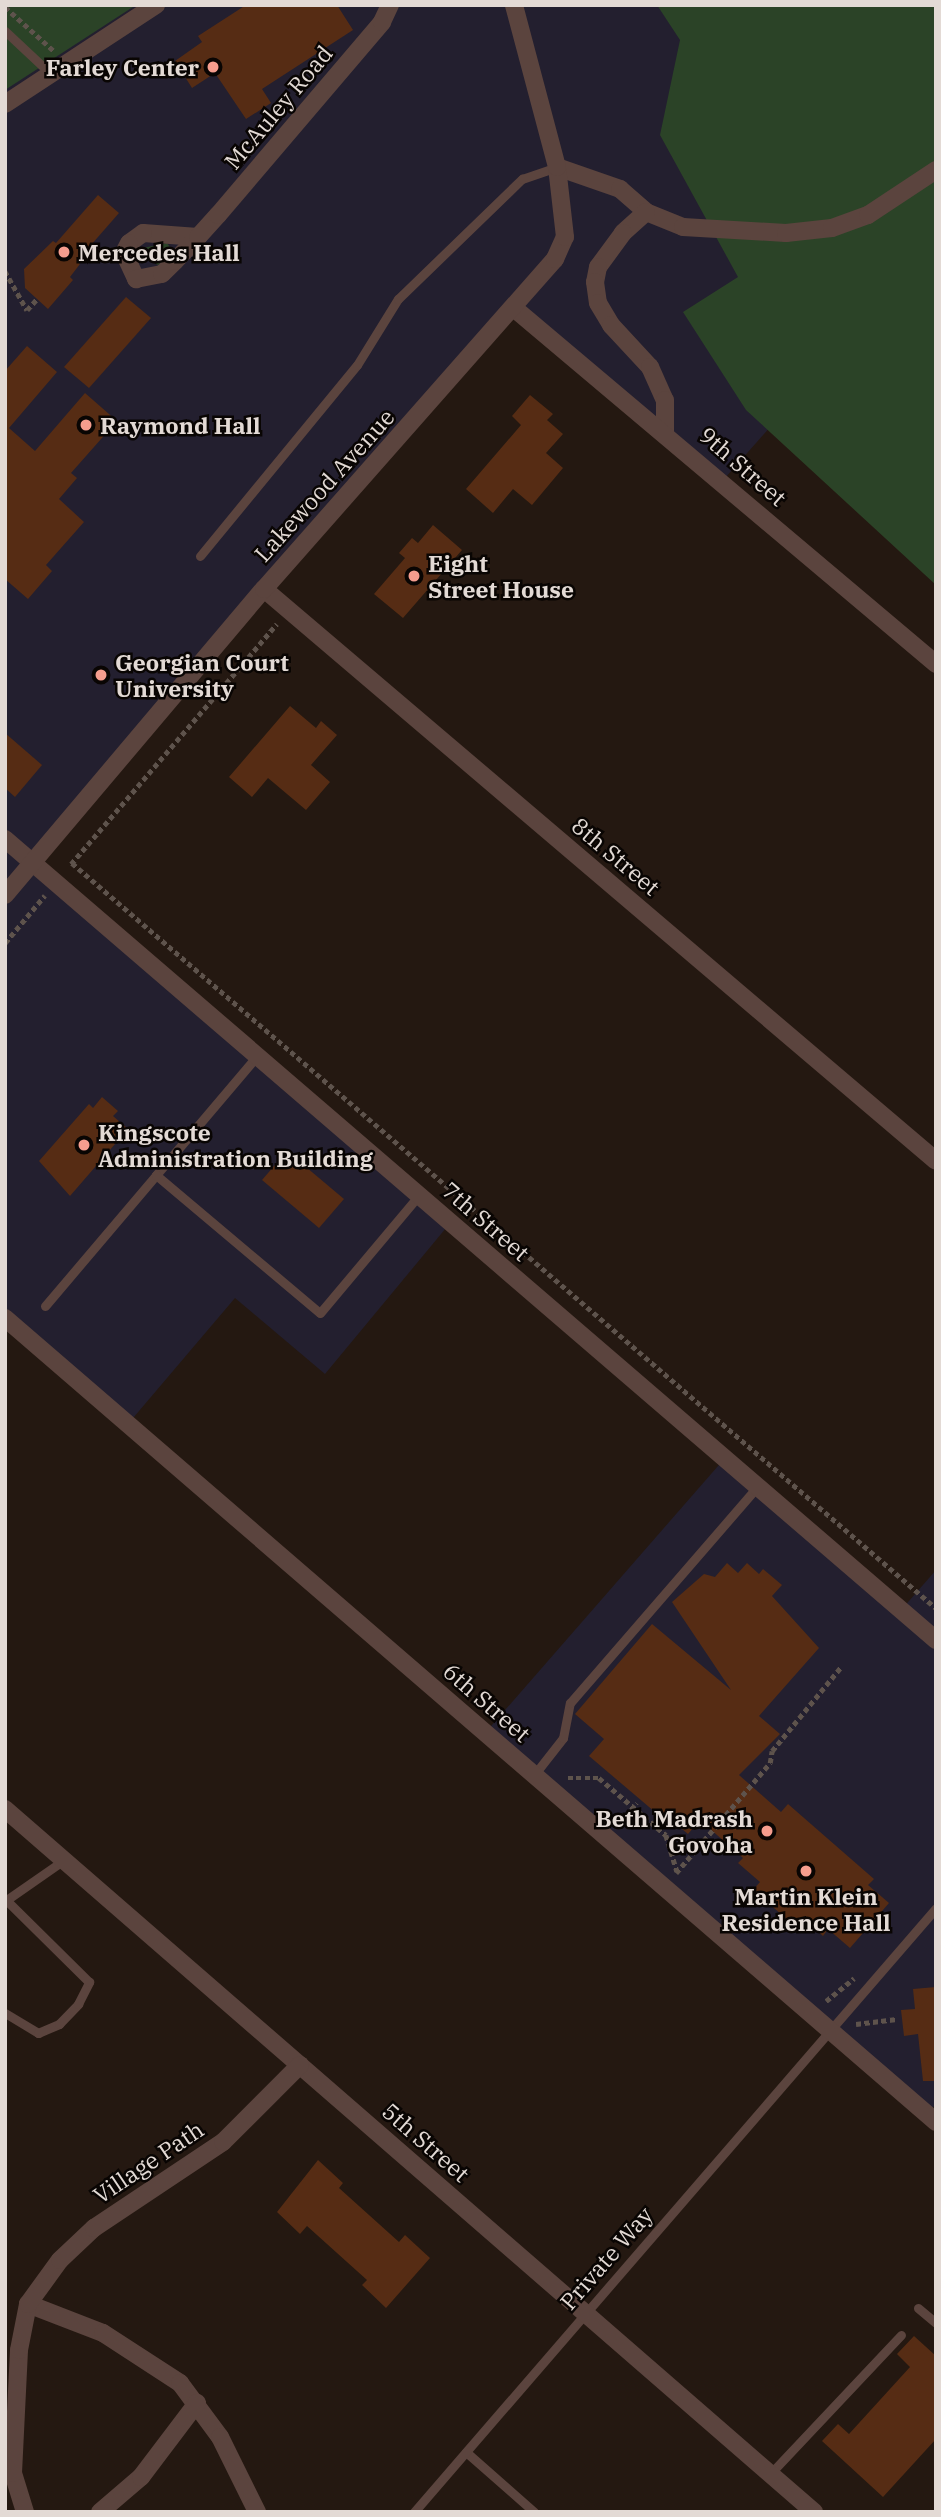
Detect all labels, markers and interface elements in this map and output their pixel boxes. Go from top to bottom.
street label: McAuley Road [218,39,338,175]
place label: Farley Center [46,53,199,81]
marker: Farley Center [205,59,221,75]
place label: Mercedes Hall [78,238,240,266]
marker: Mercedes Hall [56,244,72,260]
street label: Lakewood Avenue [248,403,400,567]
place label: Raymond Hall [100,411,261,439]
marker: Raymond Hall [78,417,94,433]
street label: 9th Street [694,421,792,511]
place label: Eight Street House [428,549,574,603]
marker: Eight Street House [406,568,422,584]
place label: Georgian Court University [115,648,289,702]
marker: Georgian Court University [93,667,109,683]
street label: 8th Street [566,811,666,901]
place label: Kingscote Administration Building [98,1118,373,1172]
marker: Kingscote Administration Building [76,1137,92,1153]
street label: 7th Street [437,1176,535,1266]
street label: 6th Street [438,1657,536,1747]
place label: Beth Madrash Govoha [595,1804,753,1858]
marker: Beth Madrash Govoha [759,1823,775,1839]
marker: Martin Klein Residence Hall [798,1863,814,1879]
place label: Martin Klein Residence Hall [722,1882,890,1936]
street label: 5th Street [377,2097,475,2187]
street label: Village Path [88,2115,208,2209]
street label: Private Way [554,2201,658,2315]

